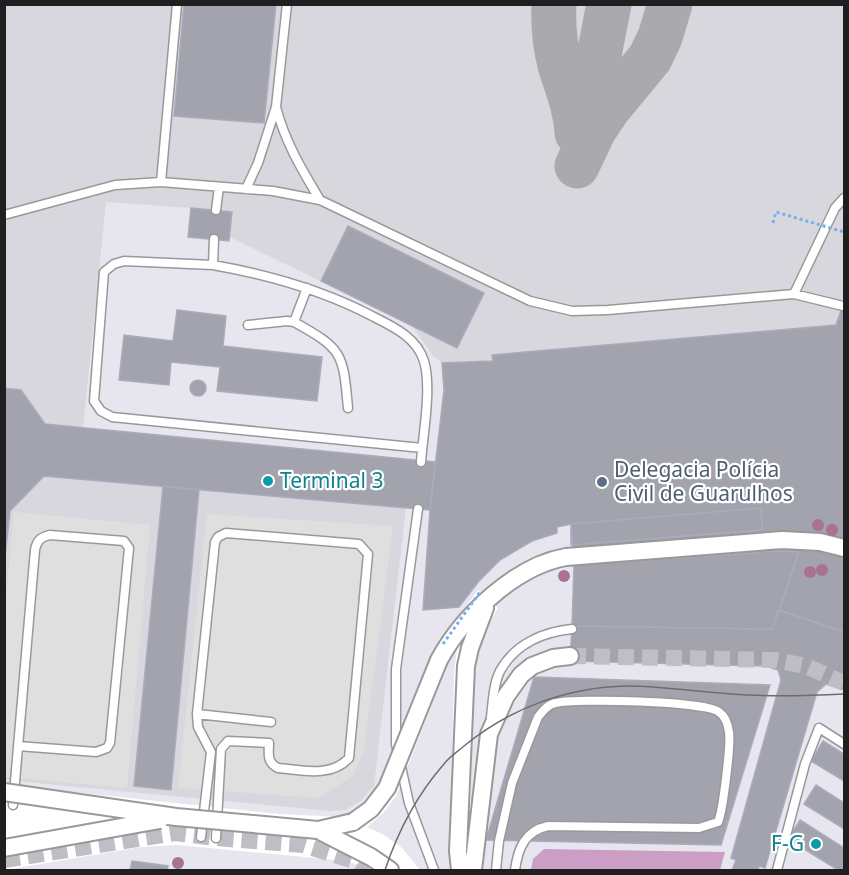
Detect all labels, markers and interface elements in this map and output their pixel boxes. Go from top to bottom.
place label: Delegacia Polícia Civil de Guarulhos [614,455,793,507]
place label: Terminal 3 [280,466,383,494]
marker: Terminal 3 [261,474,275,488]
marker: Delegacia Polícia Civil de Guarulhos [595,475,609,489]
place label: F-G [771,829,804,857]
marker: F-G [809,837,823,851]

